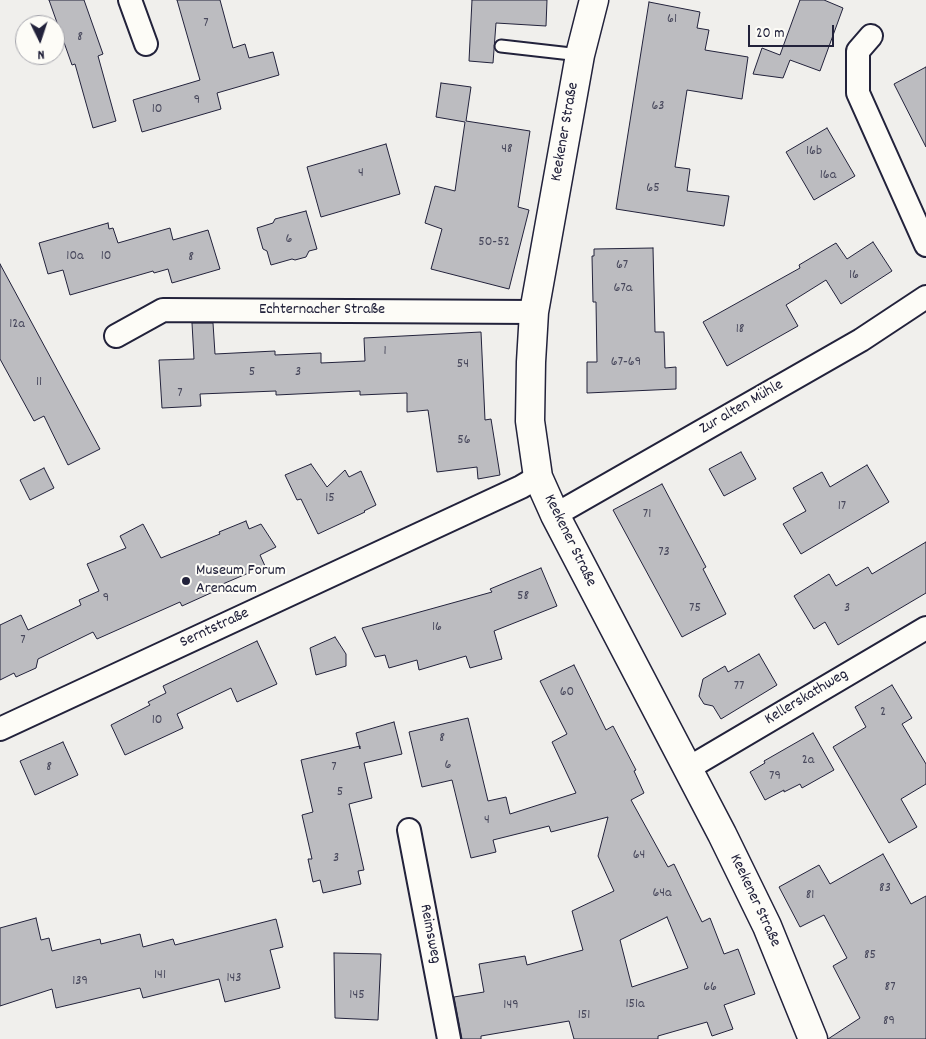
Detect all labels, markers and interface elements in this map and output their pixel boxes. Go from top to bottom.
house number: 61 [667,12,677,28]
north arrow [15,15,65,65]
scale bar [751,15,837,47]
house number: 7 [203,16,209,32]
text: 20 m [756,23,784,45]
house number: 8 [77,30,83,46]
text: N [37,44,45,64]
street label: Keekener Straße [548,81,584,183]
house number: 9 [194,93,200,109]
house number: 63 [651,99,665,115]
house number: 10 [152,102,162,118]
house number: 48 [501,142,513,158]
house number: 16b [806,144,822,160]
house number: 4 [358,166,364,182]
house number: 16a [820,168,836,184]
house number: 65 [646,181,660,197]
house number: 6 [286,232,292,248]
house number: 50-52 [478,235,510,251]
house number: 10a [66,249,84,265]
house number: 10 [101,249,111,265]
house number: 8 [188,250,194,266]
house number: 67 [616,258,628,274]
house number: 16 [849,268,859,284]
house number: 67a [614,281,632,297]
street label: Echternacher Straße [259,301,385,321]
house number: 12a [9,317,25,333]
house number: 18 [736,322,744,338]
house number: 1 [383,344,387,360]
house number: 67-69 [611,355,641,371]
house number: 54 [457,357,469,373]
house number: 5 [249,365,255,381]
house number: 3 [295,365,301,381]
house number: 11 [36,375,42,391]
street label: Zur alten Mühle [697,376,787,440]
house number: 7 [177,386,183,402]
house number: 56 [457,433,471,449]
house number: 15 [325,491,335,507]
street label: Keekener Straße [538,492,600,590]
house number: 17 [838,499,846,515]
house number: 71 [643,507,651,523]
house number: 73 [658,545,670,561]
place label: Museum Forum Arenacum [196,562,286,600]
marker: Museum Forum Arenacum [180,575,192,587]
house number: 58 [517,589,529,605]
house number: 9 [103,591,109,607]
house number: 75 [689,601,701,617]
house number: 3 [844,601,850,617]
street label: Serntstraße [177,605,253,653]
house number: 16 [432,620,442,636]
house number: 7 [20,633,26,649]
street label: Kellerskathweg [762,666,852,730]
house number: 77 [734,679,744,695]
house number: 60 [560,685,574,701]
house number: 2 [880,705,886,721]
house number: 10 [152,713,162,729]
house number: 8 [439,731,445,747]
house number: 2a [802,753,814,769]
house number: 6 [445,758,451,774]
house number: 8 [46,760,52,776]
house number: 7 [331,760,337,776]
house number: 79 [769,769,781,785]
house number: 5 [337,785,343,801]
house number: 4 [484,813,490,829]
house number: 64 [633,848,645,864]
house number: 3 [333,851,339,867]
street label: Keekener Straße [724,852,784,950]
house number: 83 [879,881,891,897]
house number: 64a [652,886,672,902]
house number: 81 [806,888,814,904]
street label: Reimsweg [414,903,444,965]
house number: 85 [864,948,876,964]
house number: 141 [154,968,166,984]
house number: 143 [226,971,242,987]
house number: 139 [72,974,88,990]
house number: 66 [703,980,717,996]
house number: 87 [885,980,895,996]
house number: 145 [349,988,365,1004]
house number: 151a [625,997,645,1013]
house number: 149 [503,998,519,1014]
house number: 151 [578,1008,590,1024]
house number: 89 [883,1014,895,1030]

